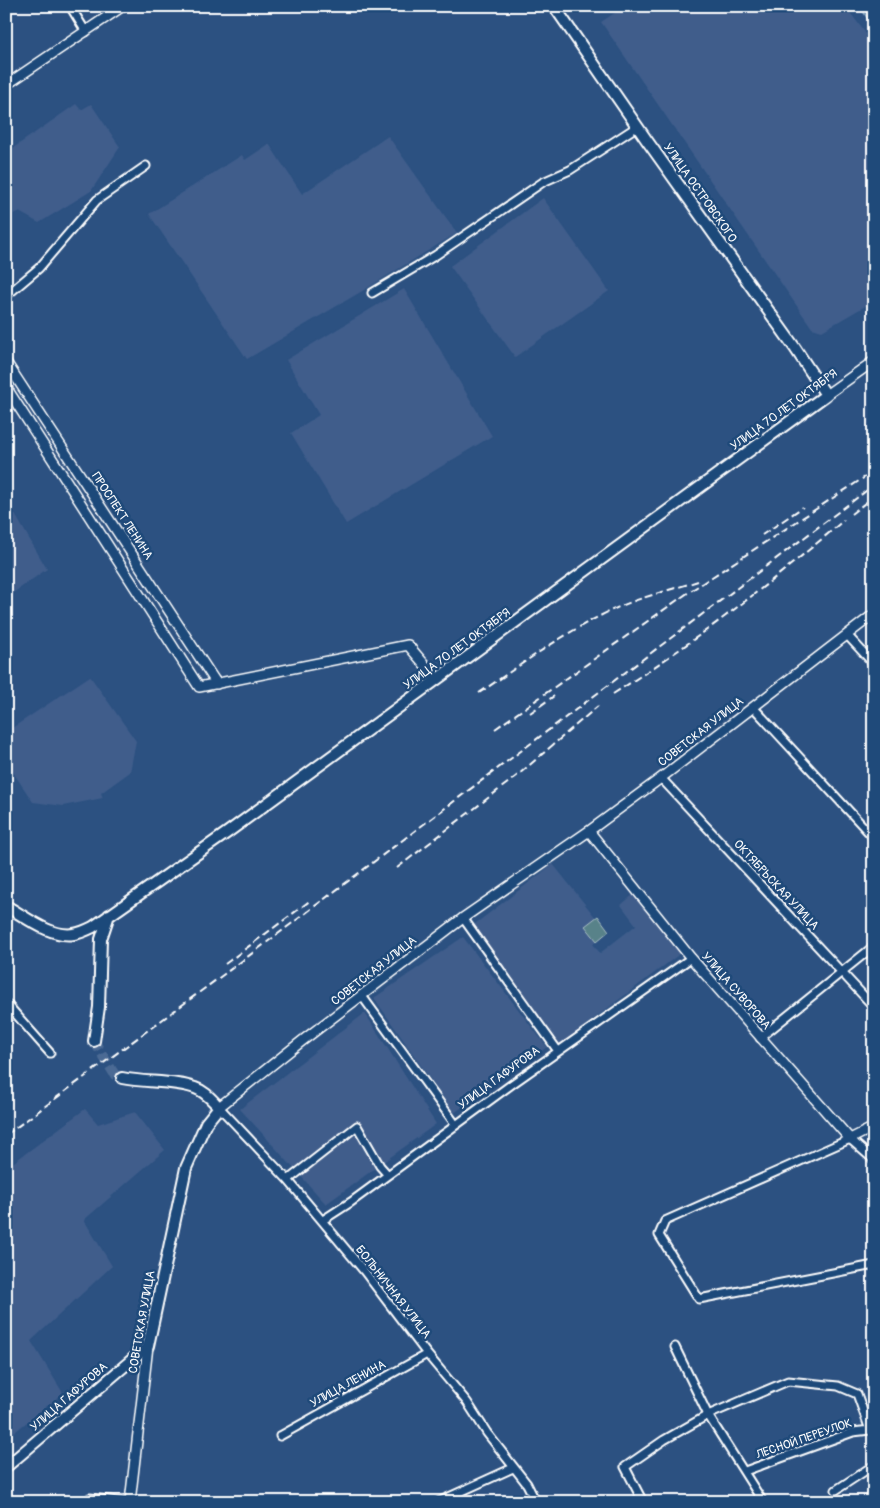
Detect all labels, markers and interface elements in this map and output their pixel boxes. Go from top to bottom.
street label: УЛИЦА ОСТРОВСКОГО [660,140,740,246]
street label: УЛИЦА 70 ЛЕТ ОКТЯБРЯ [728,366,840,454]
street label: ПРОСПЕКТ ЛЕНИНА [88,469,156,563]
street label: УЛИЦА 70 ЛЕТ ОКТЯБРЯ [401,605,513,693]
street label: СОВЕТСКАЯ УЛИЦА [655,694,747,770]
street label: ОКТЯБРЬСКАЯ УЛИЦА [730,837,822,933]
street label: СОВЕТСКАЯ УЛИЦА [328,933,420,1009]
street label: УЛИЦА СУВОРОВА [698,949,774,1033]
street label: УЛИЦА ГАФУРОВА [455,1043,543,1113]
street label: БОЛЬНИЧНАЯ УЛИЦА [352,1242,434,1342]
street label: СОВЕТСКАЯ УЛИЦА [126,1269,158,1375]
street label: УЛИЦА ЛЕНИНА [308,1357,389,1411]
street label: УЛИЦА ГАФУРОВА [27,1359,111,1435]
street label: ЛЕСНОЙ ПЕРЕУЛОК [753,1416,854,1463]

